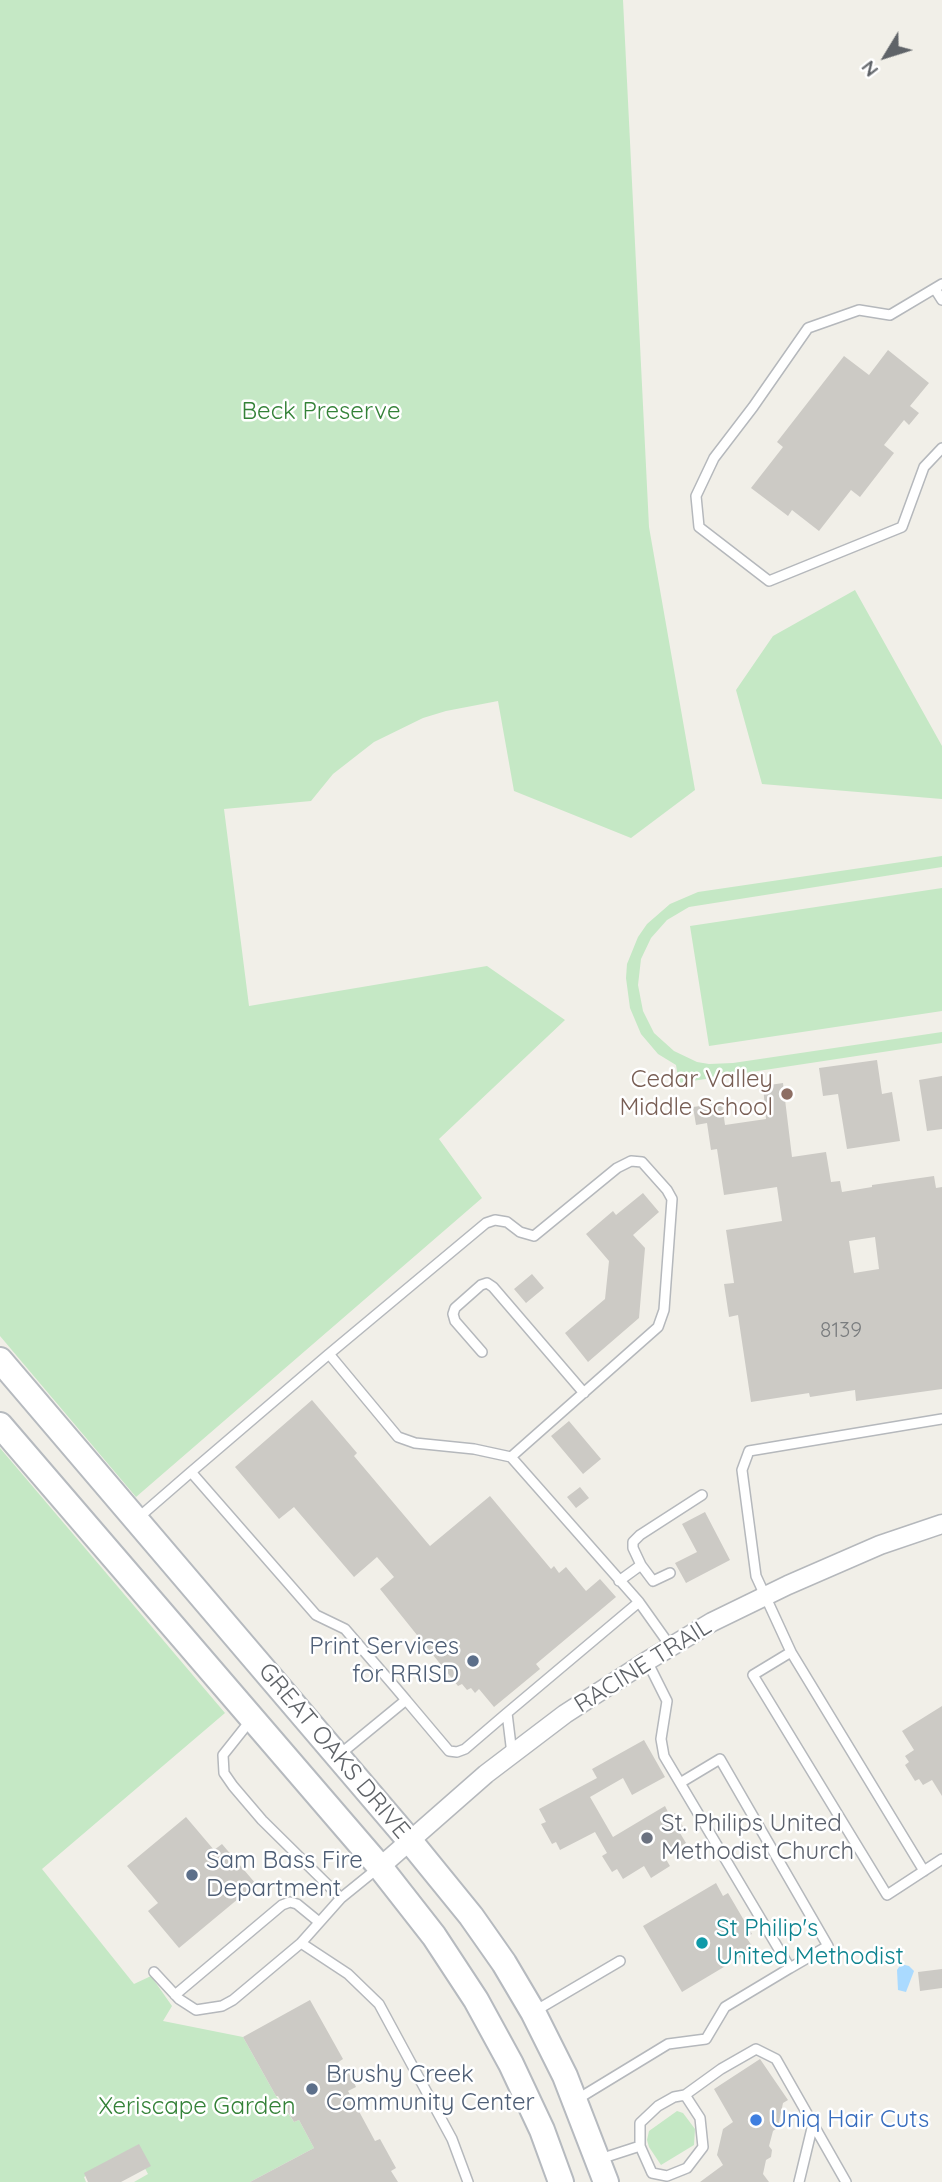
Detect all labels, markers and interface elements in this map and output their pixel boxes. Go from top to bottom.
north arrow [851,21,921,91]
text: N [856,56,883,82]
park label: Beck Preserve [242,398,400,426]
place label: Cedar Valley Middle School [619,1066,773,1122]
marker: Cedar Valley Middle School [779,1086,795,1102]
house number: 8139 [820,1318,862,1344]
street label: RACINE TRAIL [569,1613,717,1719]
place label: Print Services for RRISD [309,1633,459,1689]
marker: Print Services for RRISD [465,1653,481,1669]
street label: GREAT OAKS DRIVE [252,1657,416,1845]
place label: St. Philips United Methodist Church [661,1810,854,1866]
marker: St. Philips United Methodist Church [639,1830,655,1846]
place label: Sam Bass Fire Department [206,1847,363,1903]
marker: Sam Bass Fire Department [184,1867,200,1883]
place label: St Philip's United Methodist [716,1915,904,1971]
marker: St Philip's United Methodist [694,1935,710,1951]
place label: Brushy Creek Community Center [326,2061,535,2117]
marker: Brushy Creek Community Center [304,2081,320,2097]
park label: Xeriscape Garden [98,2093,296,2121]
place label: Uniq Hair Cuts [770,2106,929,2134]
marker: Uniq Hair Cuts [748,2112,764,2128]

